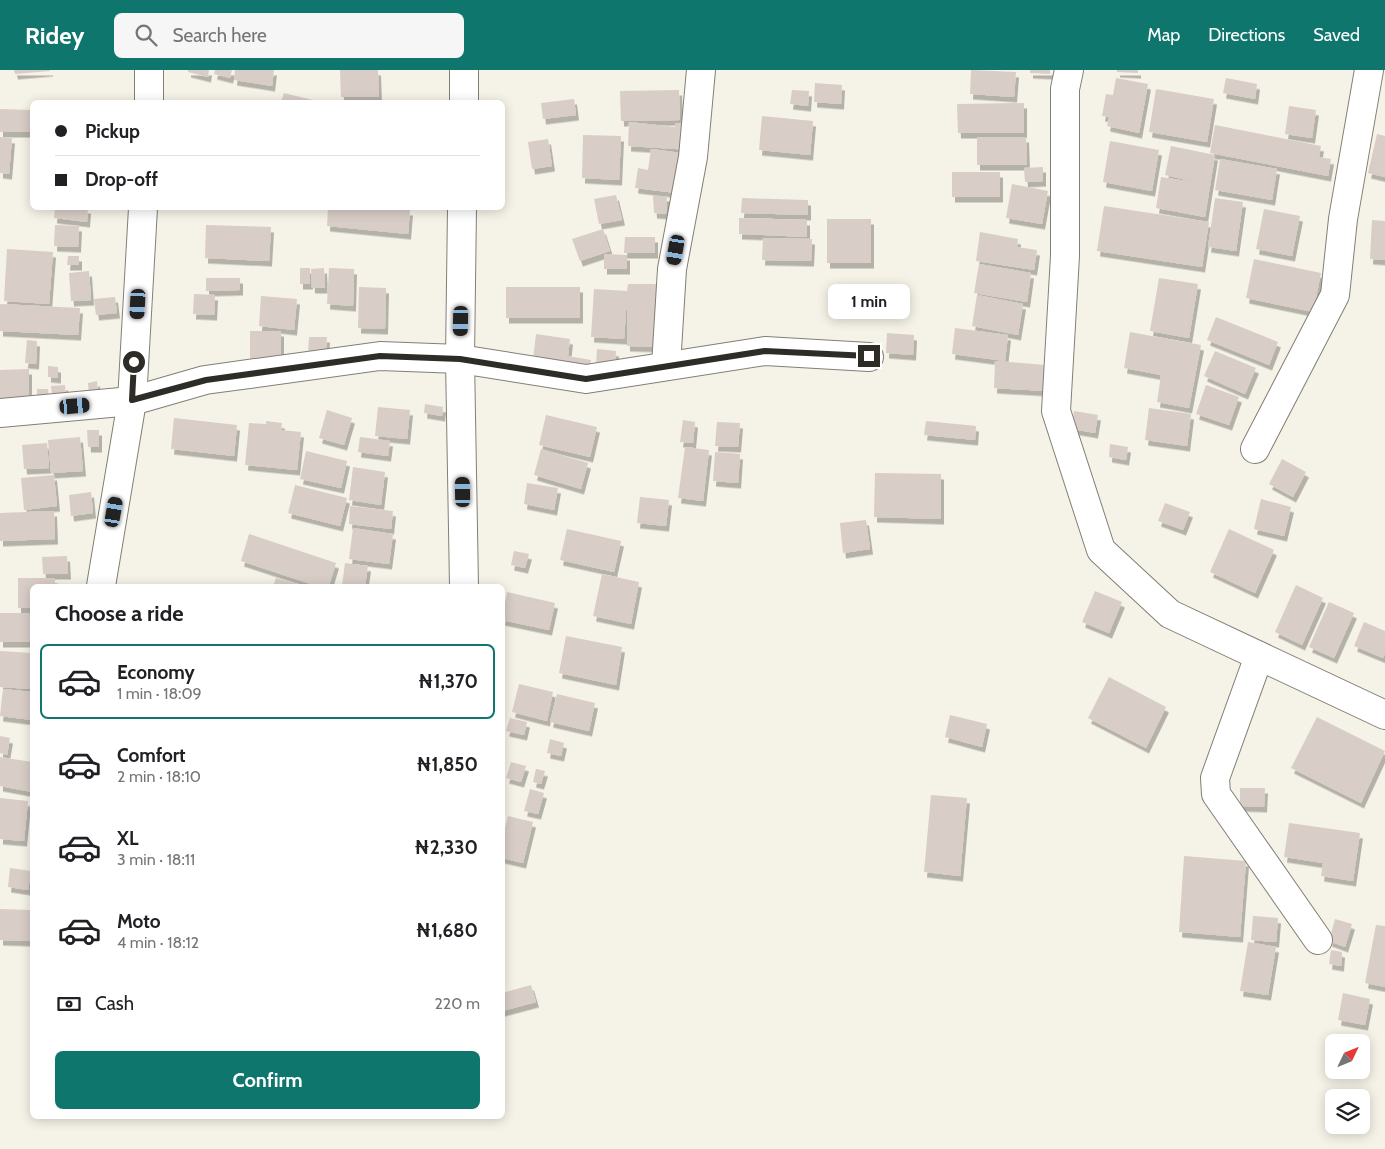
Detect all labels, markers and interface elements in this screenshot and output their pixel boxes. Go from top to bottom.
search box [114,13,464,58]
text: Ridey [25,21,84,50]
icon: search [132,21,160,49]
text: Search here [172,24,267,47]
text: Map [1147,24,1180,46]
text: Directions [1208,24,1285,46]
text: Saved [1313,24,1360,46]
text: Pickup [85,120,140,143]
text: Drop-off [85,168,158,191]
car [666,234,685,266]
callout: 1 min [828,284,910,318]
car [129,289,146,319]
text: 1 min [851,292,887,311]
car [453,306,468,336]
route end [858,345,880,367]
route start [123,351,145,373]
car [59,397,90,415]
car [455,477,470,507]
car [104,496,123,528]
text: Choose a ride [55,600,184,627]
icon: car [57,659,102,704]
text: Economy [117,661,195,684]
text: ₦1,370 [418,670,478,693]
text: 1 min · 18:09 [117,684,202,703]
icon: car [57,742,102,787]
text: Comfort [117,744,186,767]
text: ₦1,850 [416,753,478,776]
text: 2 min · 18:10 [117,767,201,786]
icon: car [57,825,102,870]
text: XL [117,827,138,850]
text: ₦2,330 [414,836,478,859]
text: 3 min · 18:11 [117,850,195,869]
icon: car [57,908,102,953]
text: Moto [117,910,161,933]
text: ₦1,680 [416,919,478,942]
text: 4 min · 18:12 [117,933,199,952]
icon: cash [55,990,83,1018]
text: Cash [95,992,134,1015]
text: 220 m [434,994,480,1013]
north arrow [1325,1034,1370,1079]
map controls [1325,1034,1370,1134]
button: Confirm [55,1051,480,1109]
button: layers [1325,1089,1370,1134]

